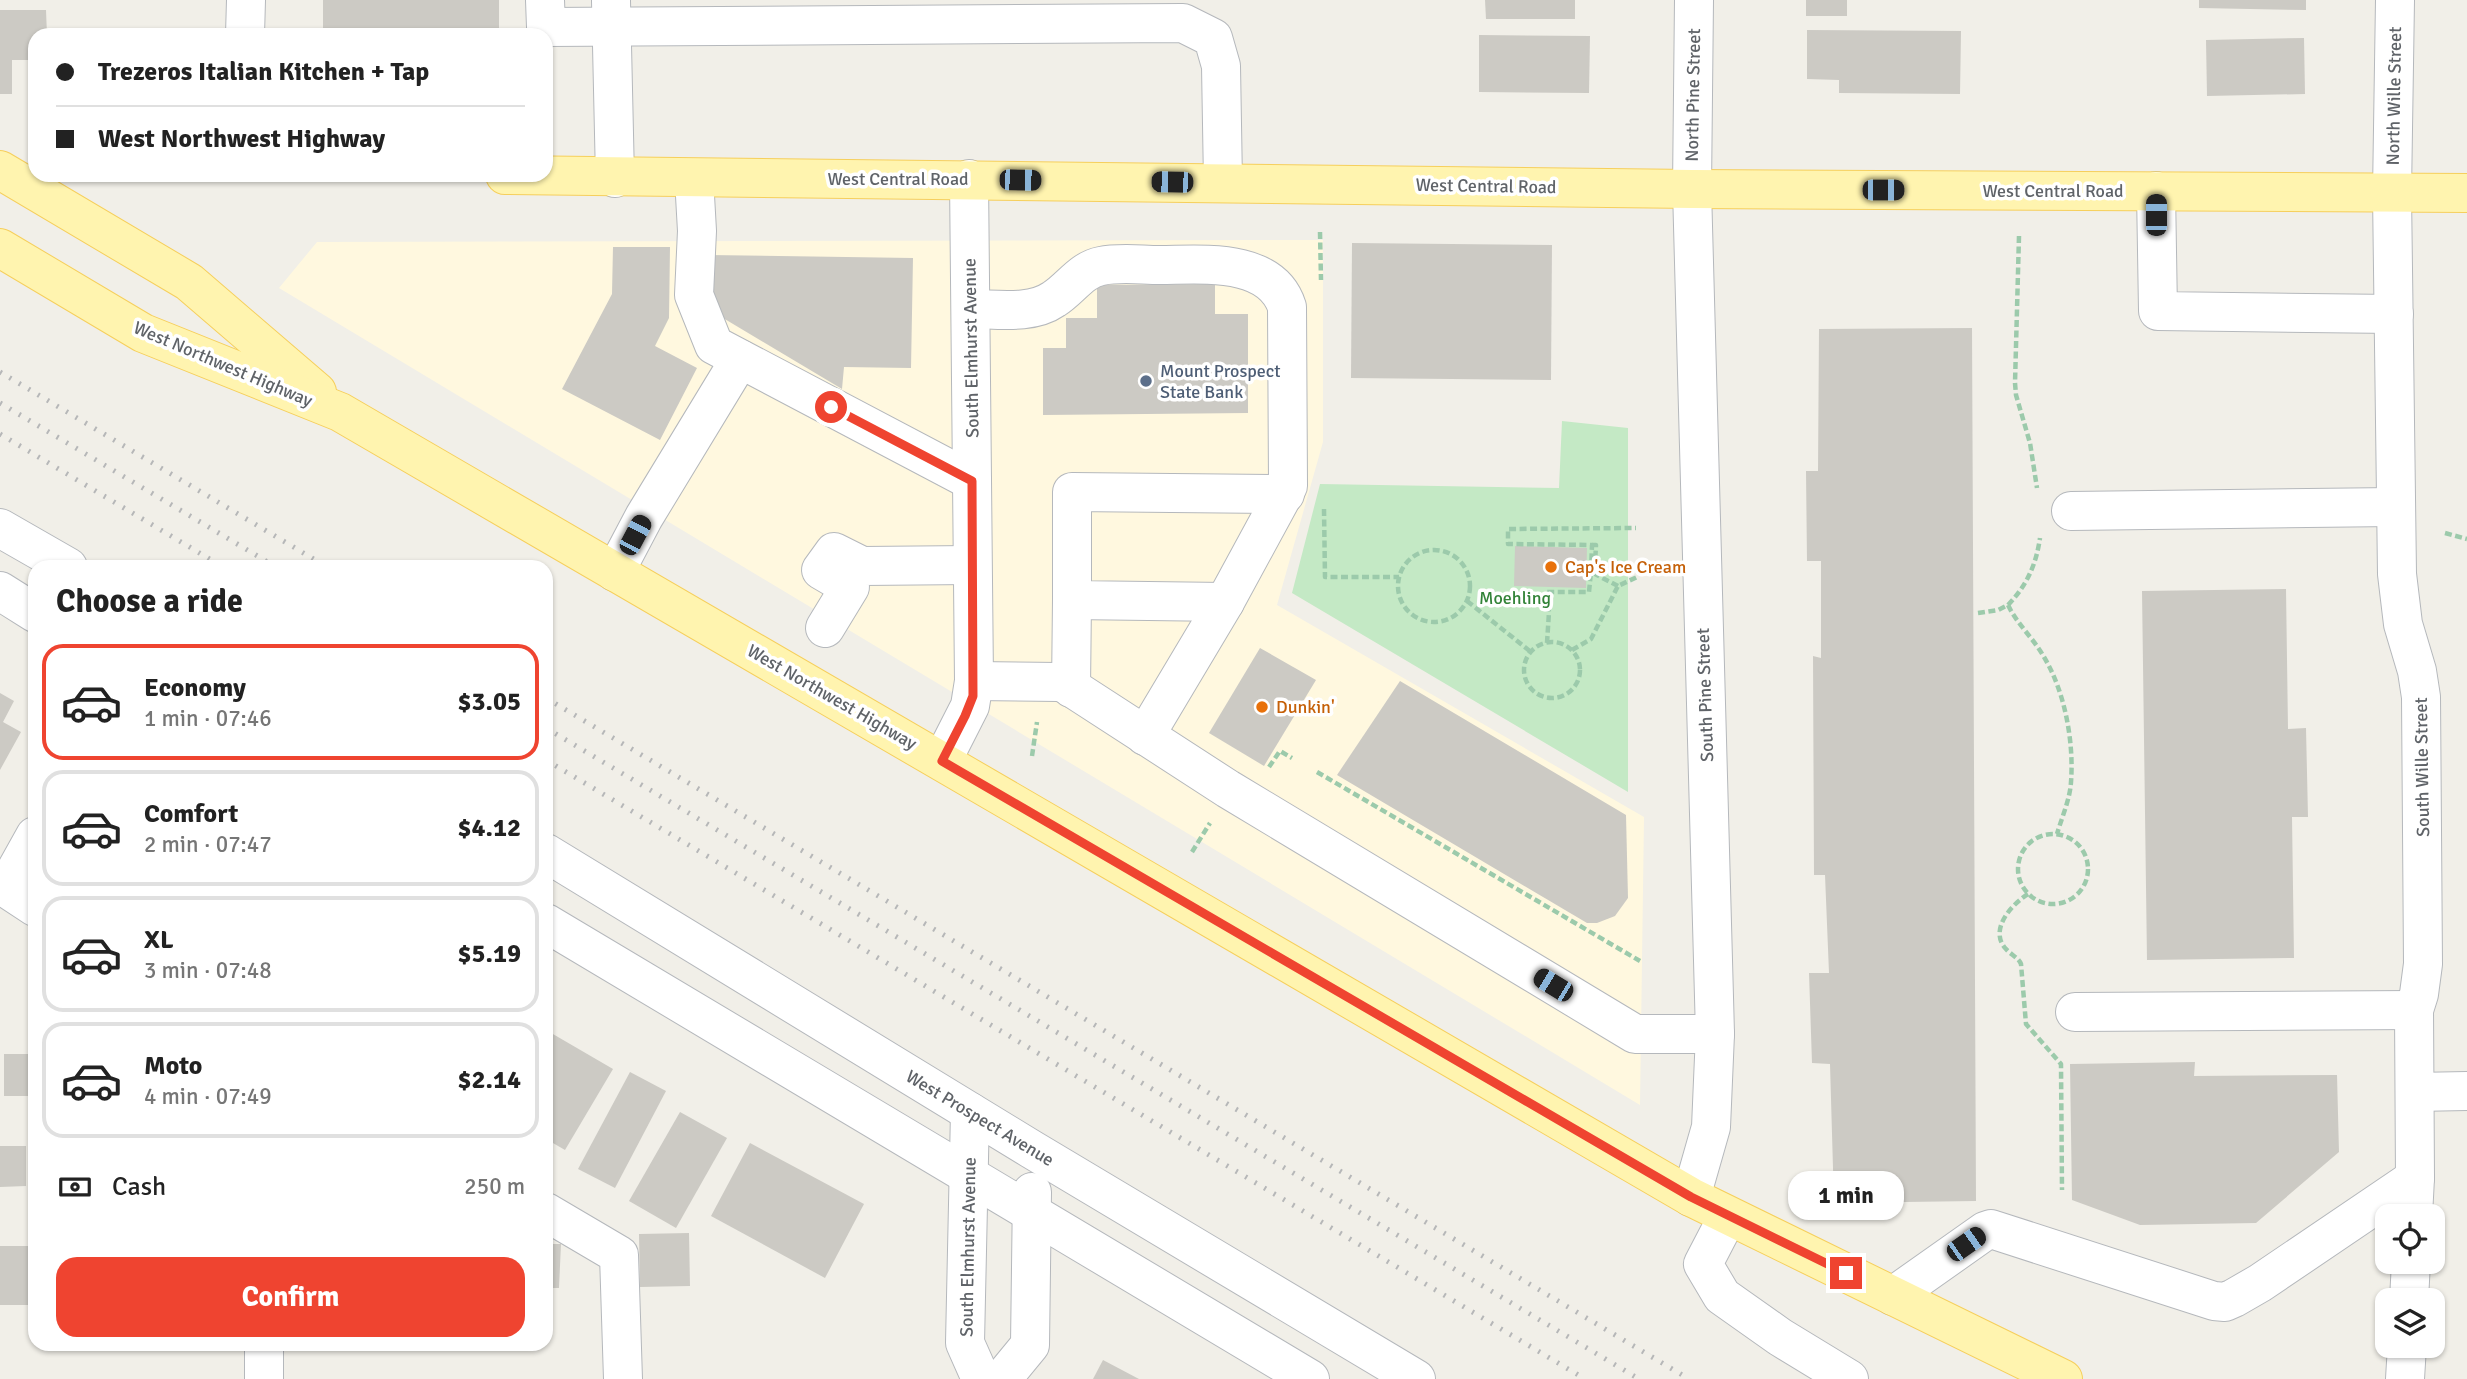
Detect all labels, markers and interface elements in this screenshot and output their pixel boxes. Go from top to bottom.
street label: North Wille Street [2382,26,2406,166]
street label: North Pine Street [1681,28,1705,162]
text: Trezeros Italian Kitchen + Tap [98,56,429,88]
text: West Northwest Highway [98,123,385,155]
street label: West Central Road [828,168,969,190]
car [999,169,1042,191]
car [1151,171,1194,193]
street label: West Central Road [1415,174,1557,198]
car [1863,180,1905,201]
street label: West Central Road [1983,180,2124,202]
car [2146,194,2167,236]
street label: South Elmhurst Avenue [958,258,984,438]
street label: West Northwest Highway [130,316,316,412]
place label: Mount Prospect State Bank [1160,360,1281,403]
marker: Mount Prospect State Bank [1138,373,1154,389]
route start [815,391,847,423]
car [616,512,655,558]
place label: Cap's Ice Cream [1565,556,1686,578]
marker: Cap's Ice Cream [1543,559,1559,575]
text: Choose a ride [56,582,243,621]
park label: Moehling [1479,587,1551,609]
street label: South Pine Street [1692,628,1718,762]
street label: West Northwest Highway [743,639,921,755]
icon: car [60,671,123,734]
text: Economy [144,672,246,704]
text: $3.05 [457,686,521,718]
place label: Dunkin' [1276,696,1335,718]
street label: South Wille Street [2410,697,2434,837]
marker: Dunkin' [1254,699,1270,715]
text: 1 min · 07:46 [144,704,272,733]
icon: car [60,797,123,860]
text: Comfort [144,798,238,830]
text: $4.12 [457,812,521,844]
text: 2 min · 07:47 [144,830,272,859]
icon: car [60,923,123,986]
text: XL [144,924,174,956]
text: $5.19 [457,938,521,970]
text: 3 min · 07:48 [144,956,272,985]
car [1530,965,1577,1005]
icon: car [60,1049,123,1112]
text: Moto [144,1050,202,1082]
text: $2.14 [457,1064,521,1096]
street label: West Prospect Avenue [902,1065,1058,1171]
text: 4 min · 07:49 [144,1082,272,1111]
street label: South Elmhurst Avenue [955,1157,981,1337]
icon: cash [56,1168,94,1206]
text: Cash [112,1171,166,1203]
text: 250 m [464,1172,525,1201]
callout: 1 min [1788,1172,1904,1220]
text: 1 min [1818,1181,1874,1210]
map controls [2375,1204,2445,1358]
button: locate [2375,1204,2445,1274]
car [1943,1223,1990,1265]
button: Confirm [56,1257,525,1337]
route end [1830,1257,1862,1289]
button: layers [2375,1288,2445,1358]

